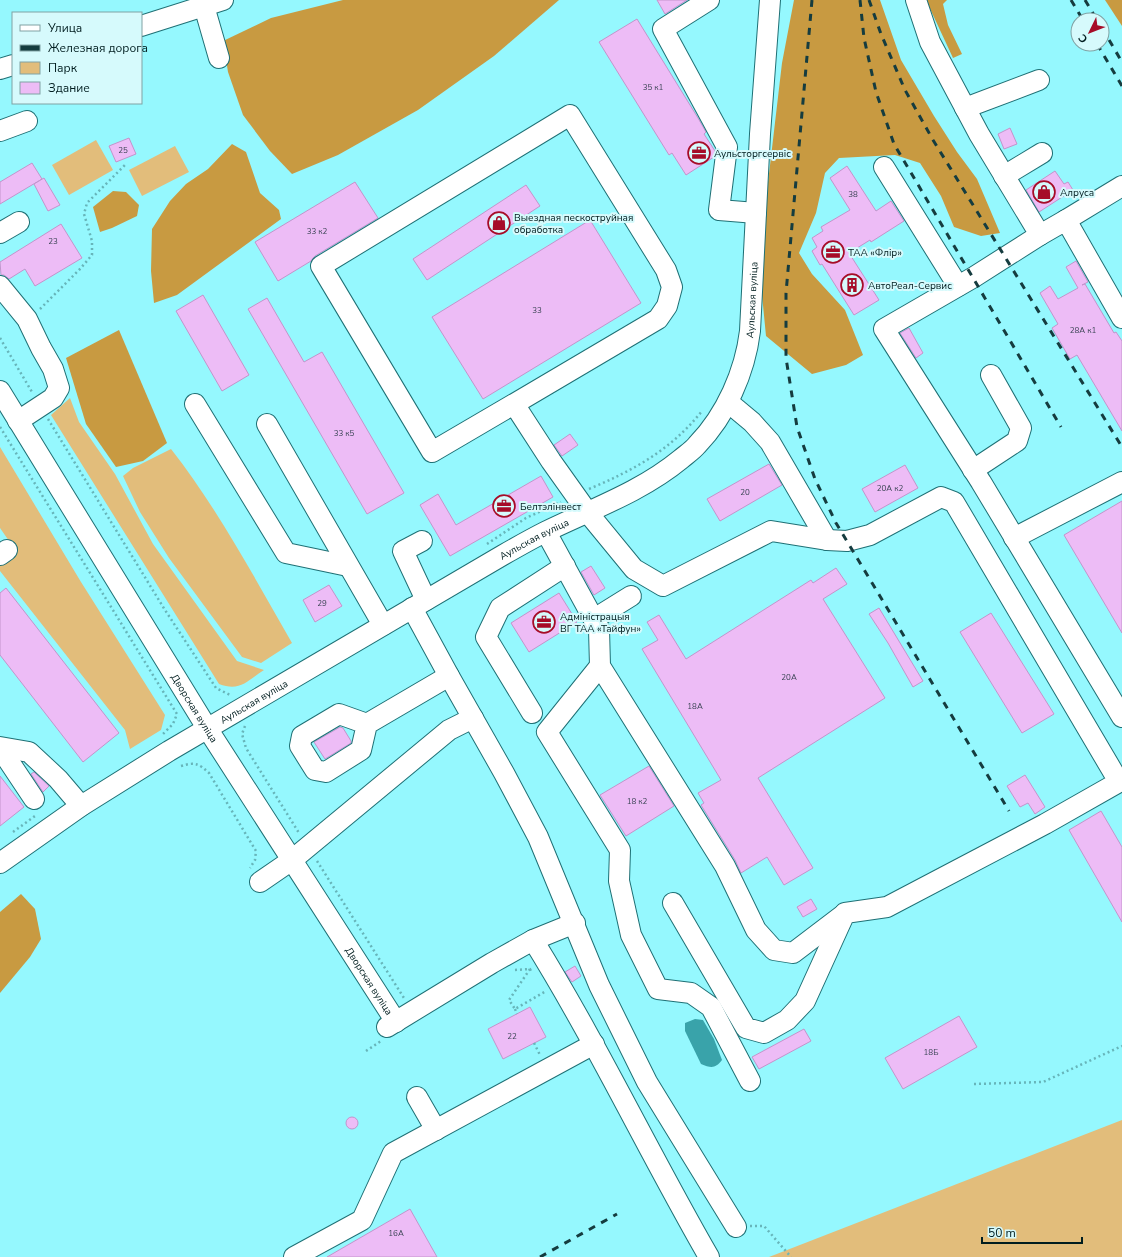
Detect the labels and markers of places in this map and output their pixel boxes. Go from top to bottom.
office icon: Аульсторгсервіс [686,140,712,166]
place label: Аульсторгсервіс [714,147,791,161]
shop icon: Алруса [1031,179,1057,205]
place label: Алруса [1060,186,1094,200]
shop icon: Выездная пескоструйная обработка [486,210,512,236]
place label: Выездная пескоструйная обработка [514,211,633,237]
office icon: ТАА «Флір» [820,239,846,265]
place label: ТАА «Флір» [848,246,902,260]
building icon: АвтоРеал-Сервис [839,272,865,298]
place label: АвтоРеал-Сервис [868,279,952,293]
office icon: Белтэлінвест [491,493,517,519]
place label: Белтэлінвест [520,500,582,514]
office icon: Адміністрацыя ВГ ТАА «Тайфун» [531,609,557,635]
place label: Адміністрацыя ВГ ТАА «Тайфун» [560,610,641,636]

